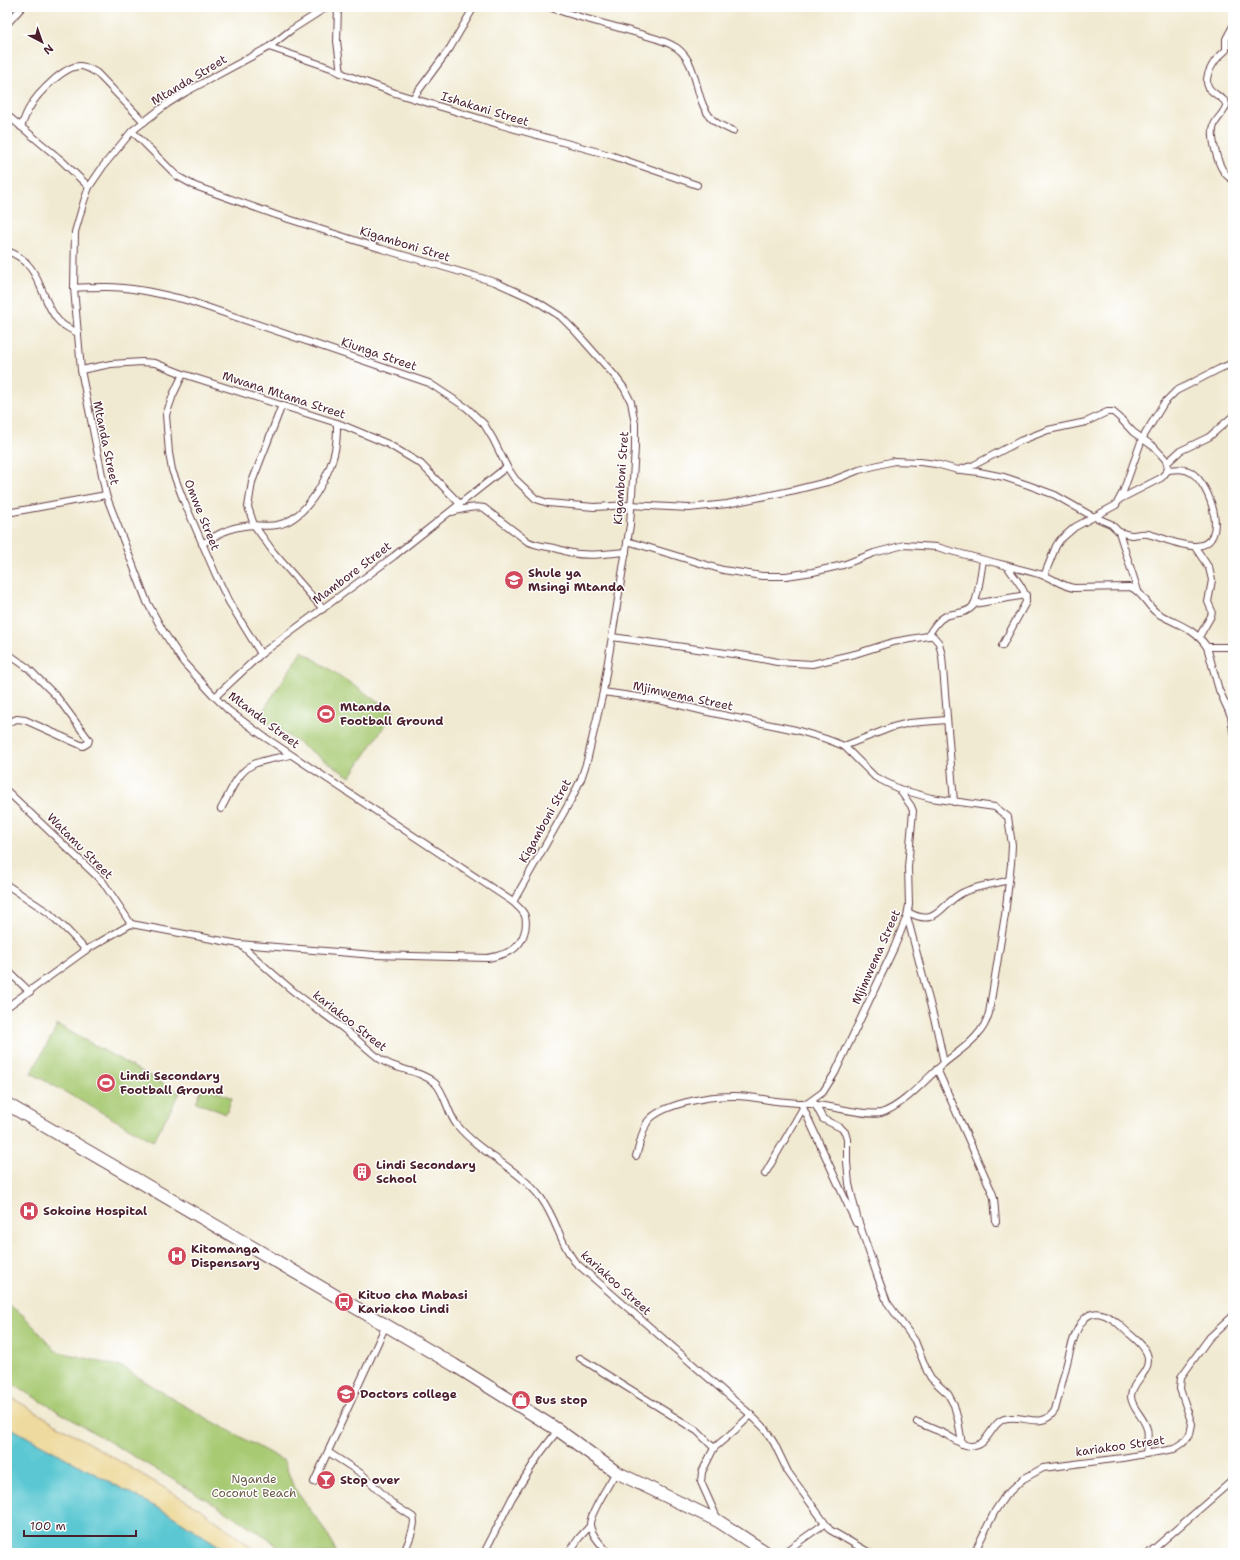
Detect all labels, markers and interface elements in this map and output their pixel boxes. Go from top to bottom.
north arrow [22,22,62,62]
text: N [40,41,56,58]
street label: Mtanda Street [148,51,230,109]
street label: Ishakani Street [439,88,531,130]
street label: Kigamboni Stret [358,223,452,265]
street label: Kiunga Street [339,334,419,374]
street label: Mwana Mtama Street [220,367,348,423]
street label: Mtanda Street [89,399,123,487]
street label: Kigamboni Stret [610,431,632,525]
street label: Omwe Street [180,477,224,553]
street label: Mambore Street [309,538,395,608]
place label: Shule ya Msingi Mtanda [528,565,625,595]
school or university icon: Shule ya Msingi Mtanda [503,569,525,591]
street label: Mjimwema Street [631,678,735,714]
street label: Mtanda Street [225,688,303,752]
place label: Mtanda Football Ground [340,699,443,729]
sports icon: Mtanda Football Ground [315,703,337,725]
street label: Kigamboni Stret [515,776,575,866]
street label: Watamu Street [43,809,117,883]
street label: Mjimwema Street [848,907,904,1007]
street label: kariakoo Street [310,987,390,1055]
place label: Lindi Secondary Football Ground [120,1068,223,1098]
sports icon: Lindi Secondary Football Ground [95,1072,117,1094]
place label: Lindi Secondary School [376,1157,476,1187]
building icon: Lindi Secondary School [351,1161,373,1183]
hospital icon: Sokoine Hospital [18,1200,40,1222]
place label: Sokoine Hospital [43,1203,147,1219]
place label: Kitomanga Dispensary [191,1241,260,1271]
hospital icon: Kitomanga Dispensary [166,1245,188,1267]
street label: kariakoo Street [577,1247,655,1319]
place label: Kituo cha Mabasi Kariakoo Lindi [358,1287,468,1317]
bus stop icon: Kituo cha Mabasi Kariakoo Lindi [333,1291,355,1313]
school or university icon: Doctors college [335,1383,357,1405]
place label: Doctors college [360,1386,457,1402]
shop icon: Bus stop [510,1389,532,1411]
place label: Bus stop [535,1392,587,1408]
street label: kariakoo Street [1074,1432,1166,1460]
bar icon: Stop over [315,1469,337,1491]
park label: Ngande Coconut Beach [211,1471,297,1501]
place label: Stop over [340,1472,401,1488]
scale bar [24,1512,136,1538]
text: 100 m [30,1518,66,1534]

